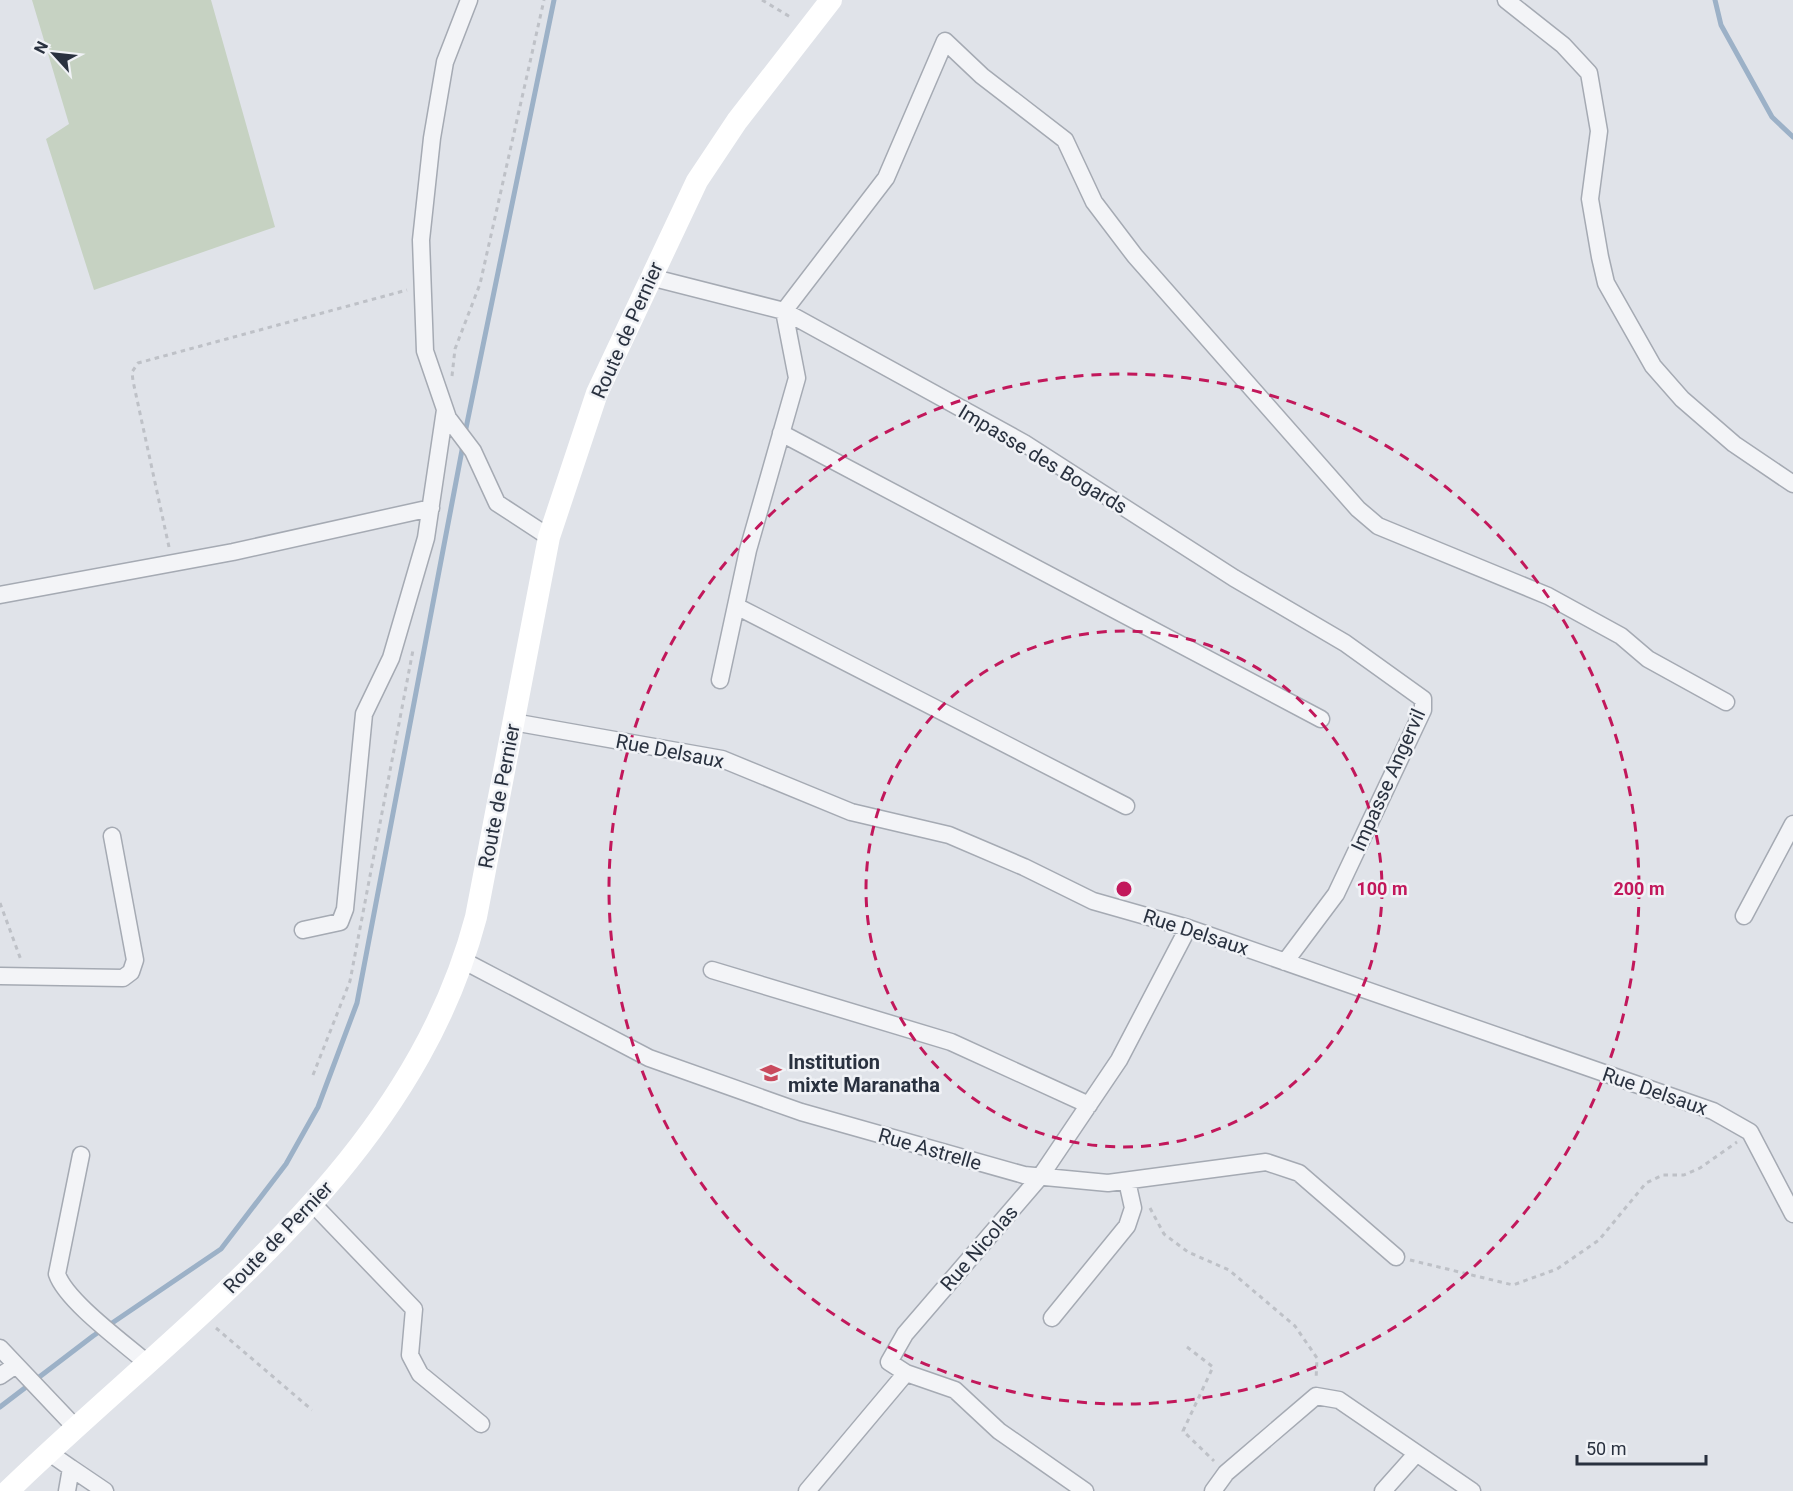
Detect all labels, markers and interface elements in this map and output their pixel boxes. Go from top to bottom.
north arrow [24,24,84,84]
text: N [30,38,52,57]
street label: Route de Pernier [586,258,668,402]
street label: Impasse des Bogards [954,399,1132,519]
street label: Impasse Angervil [1346,705,1430,855]
street label: Route de Pernier [473,721,525,870]
street label: Rue Delsaux [614,729,726,773]
text: 100 m [1356,878,1408,899]
text: 200 m [1613,878,1665,899]
centre of rings [1114,879,1134,899]
street label: Rue Delsaux [1140,904,1252,960]
place label: Institution mixte Maranatha [788,1050,940,1097]
school or university icon: Institution mixte Maranatha [759,1061,783,1085]
street label: Rue Delsaux [1599,1062,1711,1120]
street label: Rue Astrelle [876,1123,984,1175]
street label: Route de Pernier [218,1176,338,1298]
street label: Rue Nicolas [935,1200,1023,1296]
scale bar [1577,1428,1706,1466]
text: 50 m [1586,1438,1626,1459]

